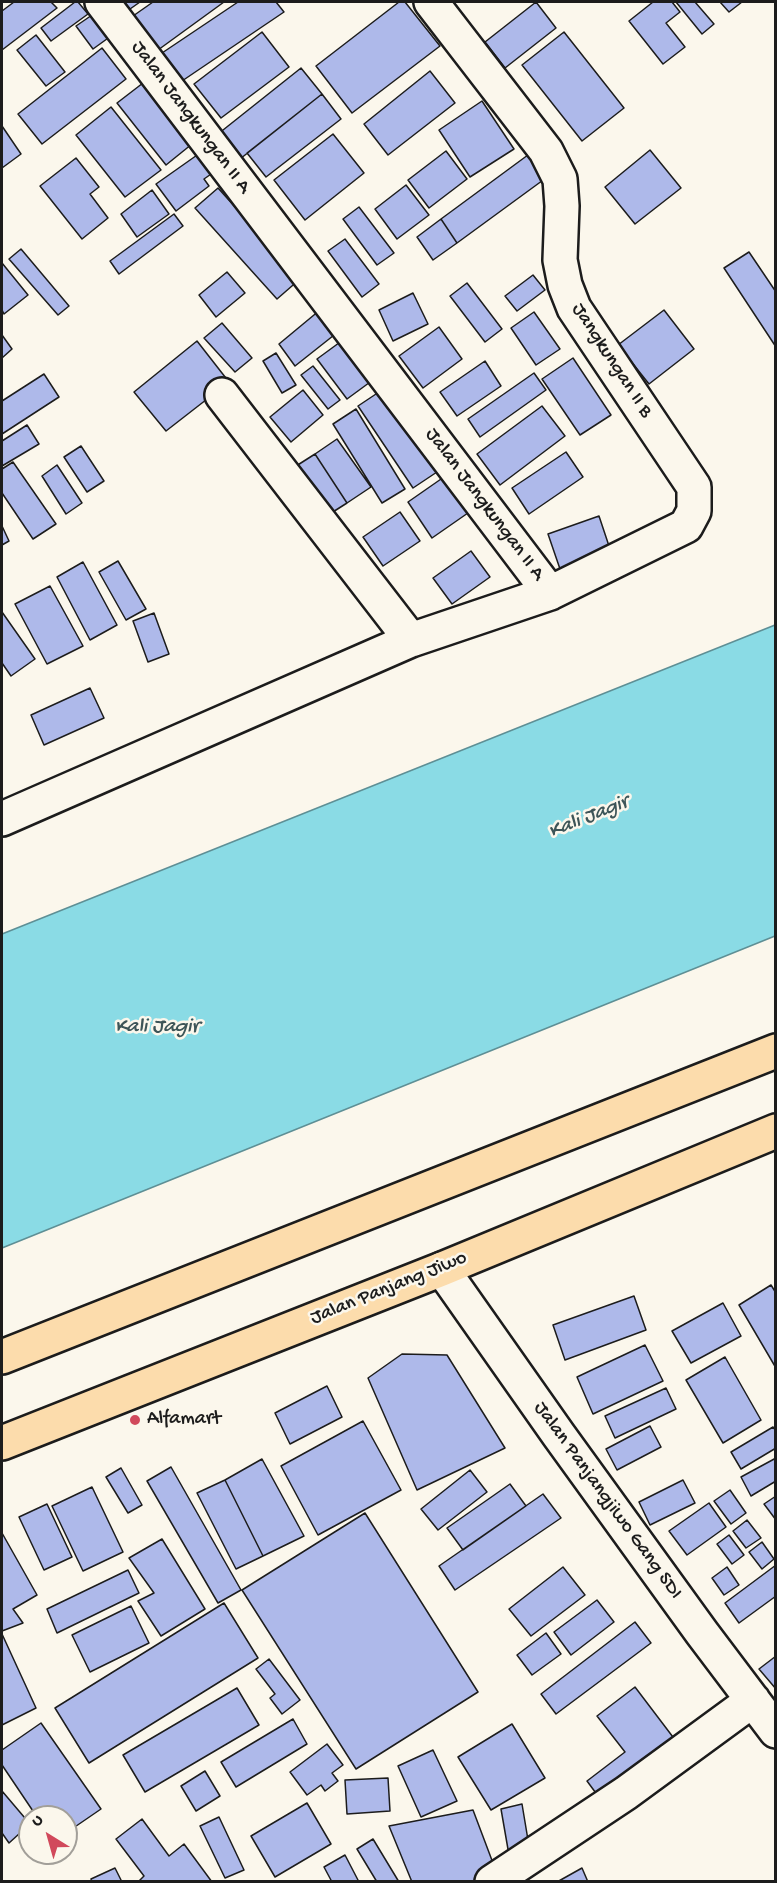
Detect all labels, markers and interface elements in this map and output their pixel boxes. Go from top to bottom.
street label: Jalan Jangkungan II A [125,37,255,199]
street label: Jangkungan II B [565,299,657,423]
street label: Jalan Jangkungan II A [419,424,549,586]
water label: Kali Jagir [545,791,633,845]
water label: Kali Jagir [115,1015,199,1041]
street label: Jalan Panjang Jiwo [307,1247,471,1331]
street label: Jalan Panjangjiwo Gang SDI [527,1398,687,1604]
place label: Alfamart [147,1408,221,1432]
marker: Alfamart [128,1413,142,1427]
north arrow [18,1805,78,1865]
text: U [29,1811,47,1832]

